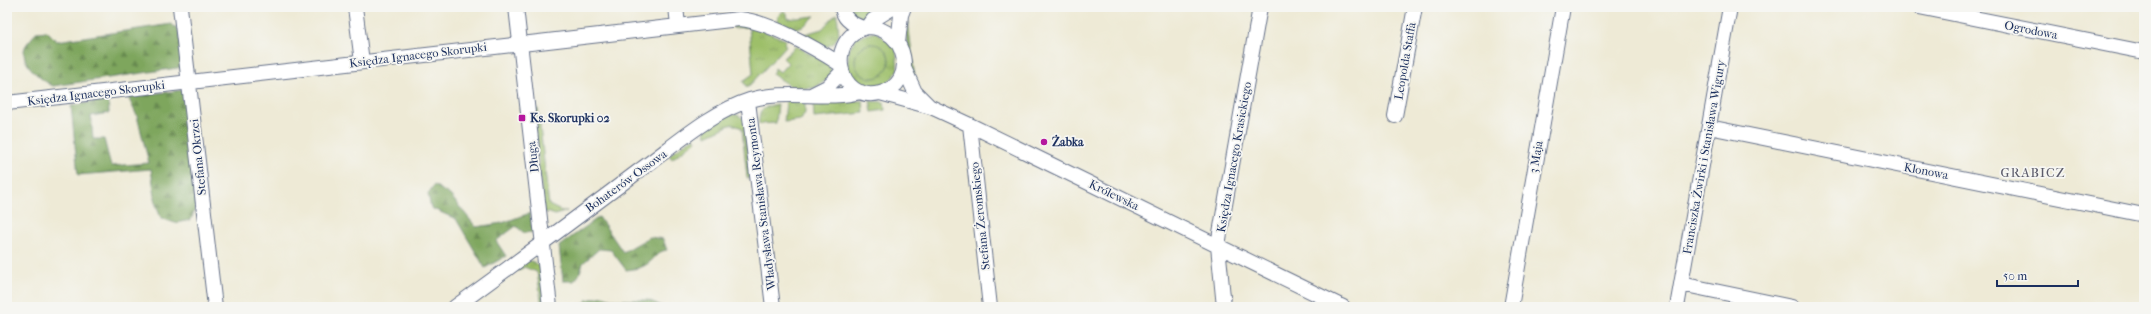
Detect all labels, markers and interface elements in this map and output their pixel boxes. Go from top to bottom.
street label: Ogrodowa [2003,18,2059,42]
street label: Leopolda Staffa [1391,21,1419,101]
street label: Księdza Ignacego Skorupki [348,40,488,70]
street label: Franciszka Żwirki i Stanisława Wigury [1679,58,1728,255]
street label: Księdza Ignacego Skorupki [26,78,166,108]
street label: Księdza Ignacego Krasickiego [1214,80,1254,234]
place label: Ks. Skorupki 02 [530,111,610,126]
marker: Ks. Skorupki 02 [517,113,527,123]
street label: Władysława Stanisława Reymonta [743,117,779,292]
street label: Stefana Okrzei [187,118,209,196]
place label: Żabka [1052,134,1084,149]
marker: Żabka [1039,137,1049,147]
street label: 3 Maja [1526,139,1546,174]
street label: Długa [524,140,542,173]
street label: Bohaterów Ossowa [583,146,670,215]
street label: Klonowa [1903,160,1950,182]
street label: Stefana Żeromskiego [966,161,993,271]
district label: GRABICZ [2001,165,2065,180]
street label: Królewska [1087,177,1142,213]
scale bar [1997,262,2078,288]
text: 50 m [2003,269,2027,283]

